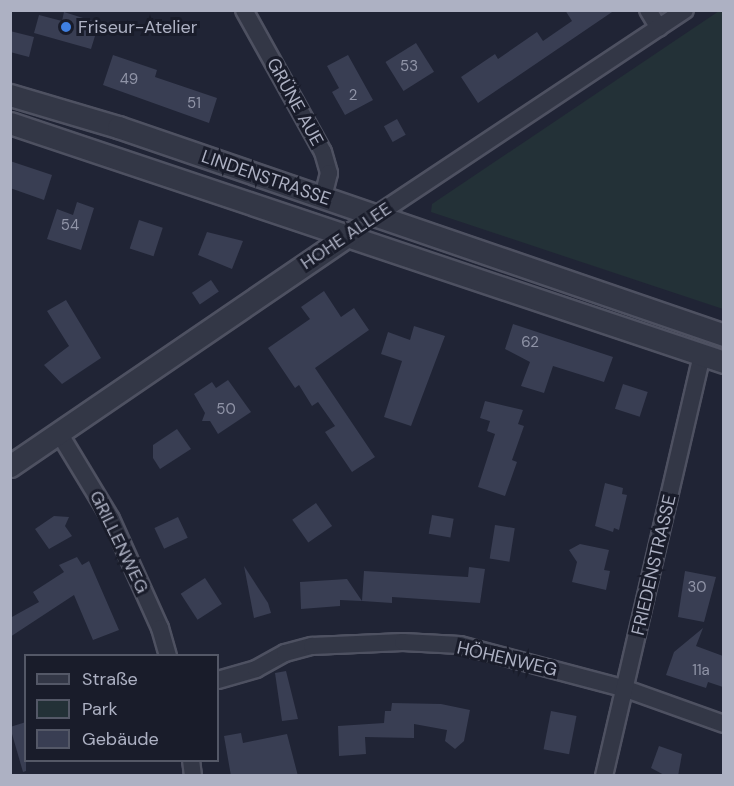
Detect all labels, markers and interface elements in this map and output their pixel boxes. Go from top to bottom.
place label: Friseur-Atelier [78,16,197,38]
marker: Friseur-Atelier [59,20,73,34]
street label: GRÜNE AUE [262,54,328,150]
house number: 53 [400,58,418,76]
house number: 49 [120,71,138,89]
house number: 2 [349,87,357,105]
house number: 51 [187,95,201,113]
street label: LINDENSTRASSE [199,146,333,210]
street label: HOHE ALLEE [297,198,395,274]
house number: 54 [61,217,79,235]
house number: 62 [521,334,539,352]
house number: 50 [216,401,236,419]
street label: GRILLENWEG [85,487,153,597]
street label: FRIEDENSTRASSE [627,493,681,637]
house number: 30 [687,579,707,597]
street label: HÖHENWEG [455,637,559,681]
legend [24,654,219,762]
house number: 11a [692,662,710,680]
text: Straße [82,667,138,691]
text: Park [82,697,118,721]
text: Gebäude [82,727,159,751]

